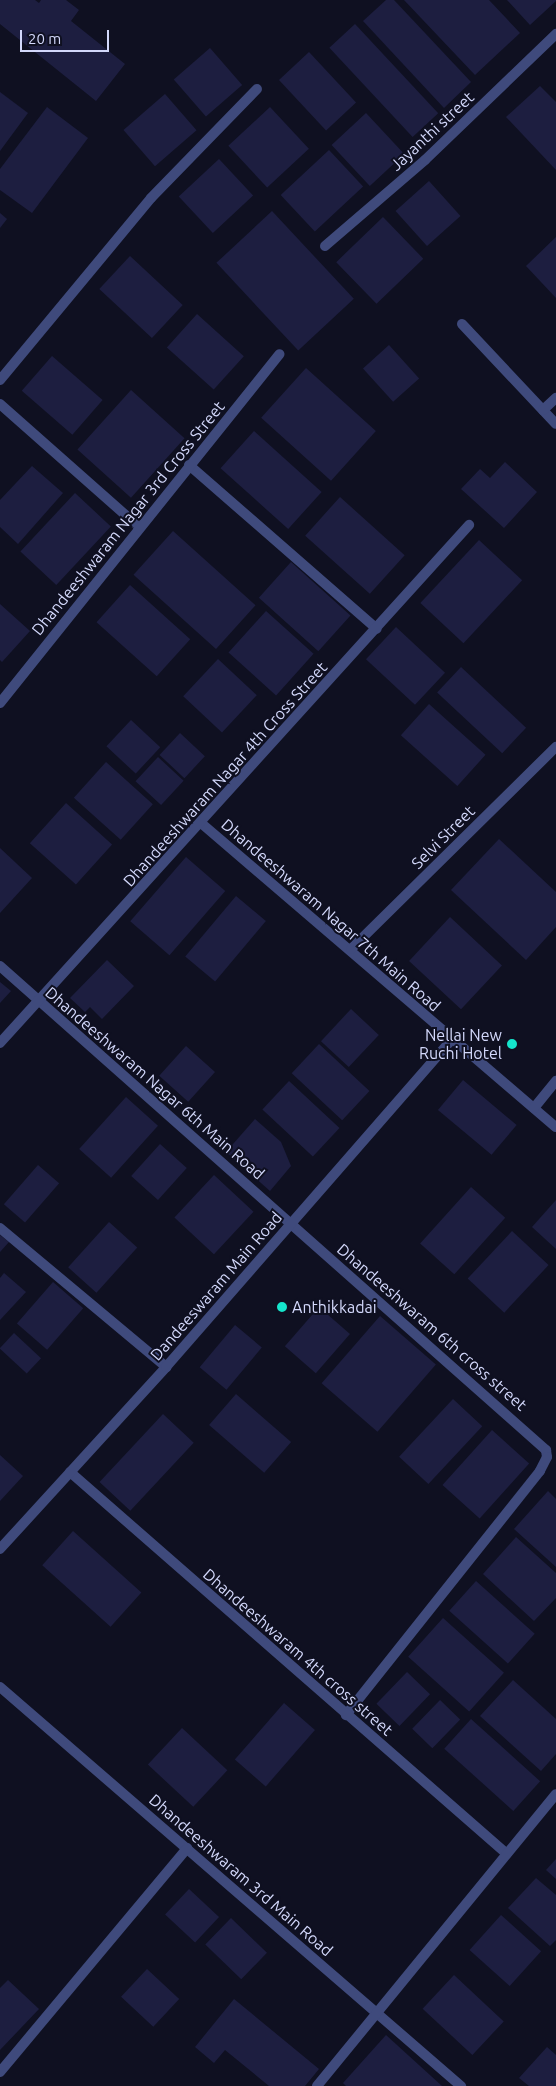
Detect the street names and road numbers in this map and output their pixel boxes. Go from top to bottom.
street label: Jayanthi street [386,87,478,175]
street label: Dhandeeshwaram Nagar 3rd Cross Street [28,397,228,639]
street label: Dhandeeshwaram Nagar 4th Cross Street [119,658,331,890]
street label: Selvi Street [407,801,479,873]
street label: Dhandeeshwaram Nagar 7th Main Road [218,815,444,1015]
street label: Dhandeeshwaram Nagar 6th Main Road [42,983,268,1183]
street label: Dandeeswaram Main Road [146,1208,286,1364]
street label: Dhandeeshwaram 6th cross street [333,1239,531,1415]
street label: Dhandeeshwaram 4th cross street [199,1564,397,1740]
street label: Dhandeeshwaram 3rd Main Road [145,1790,337,1960]

